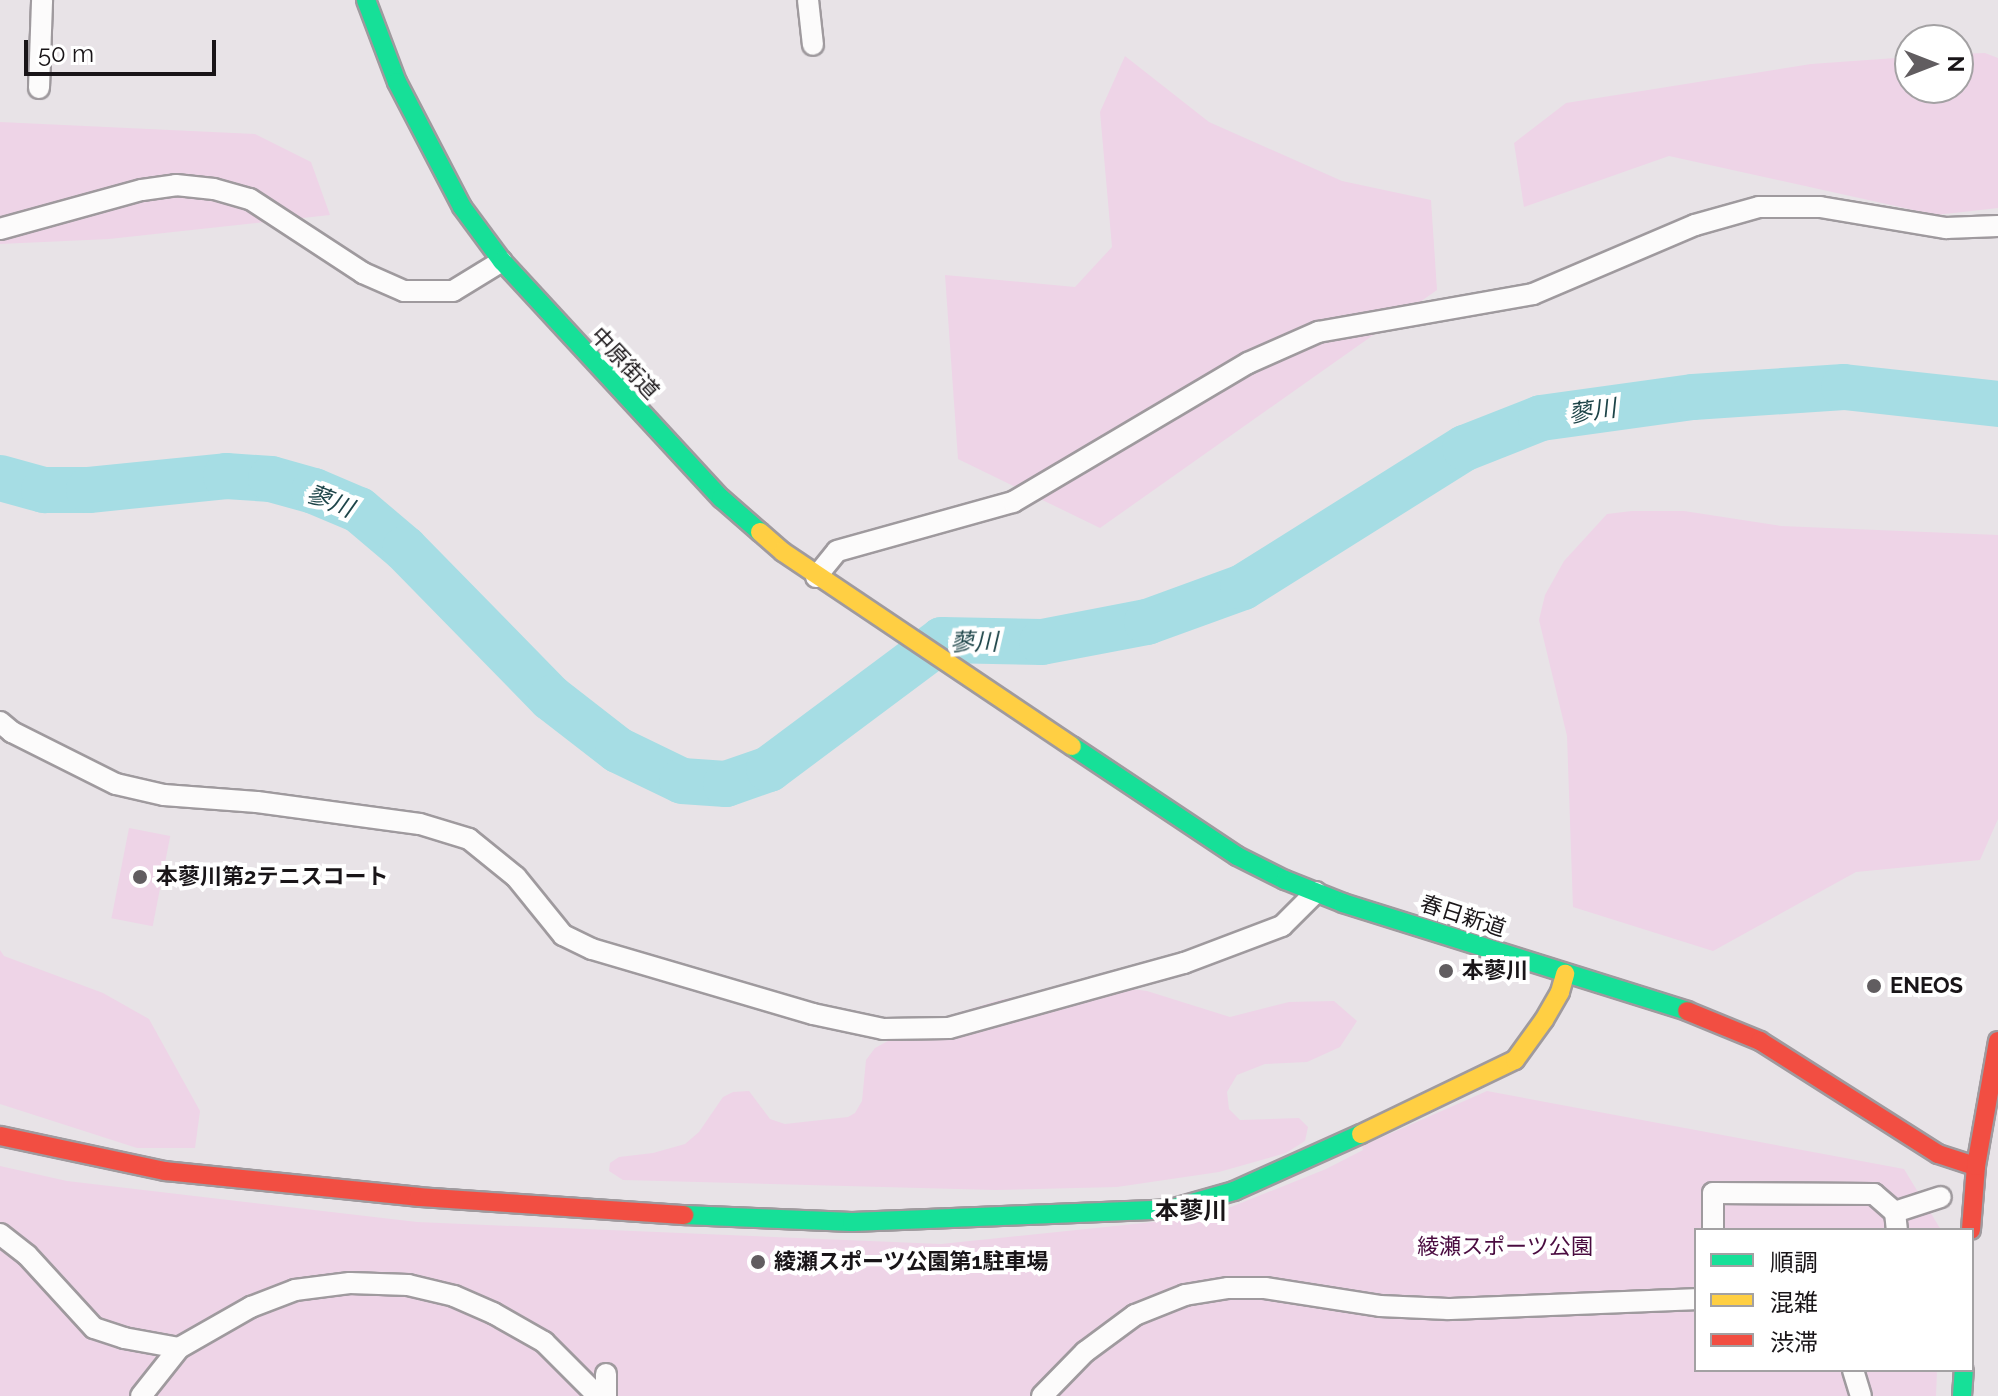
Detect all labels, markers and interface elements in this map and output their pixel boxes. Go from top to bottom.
scale bar [28,24,220,74]
north arrow [1894,24,1974,104]
text: 50 m [38,39,94,68]
text: N [1943,56,1969,72]
street label: 中原街道 [585,322,665,404]
water label: 蓼川 [1566,393,1618,429]
water label: 蓼川 [302,479,358,523]
water label: 蓼川 [950,627,998,657]
place label: 本蓼川第2テニスコート [156,864,388,890]
marker: 本蓼川第2テニスコート [131,868,149,886]
street label: 春日新道 [1417,890,1509,942]
place label: 本蓼川 [1462,958,1528,984]
marker: 本蓼川 [1437,962,1455,980]
place label: ENEOS [1890,973,1963,999]
marker: ENEOS [1865,977,1883,995]
district label: 本蓼川 [1155,1197,1227,1225]
legend [1694,1228,1974,1372]
park label: 綾瀬スポーツ公園 [1417,1234,1593,1260]
text: 順調 [1770,1248,1818,1277]
place label: 綾瀬スポーツ公園第1駐車場 [774,1249,1049,1275]
marker: 綾瀬スポーツ公園第1駐車場 [749,1253,767,1271]
text: 混雑 [1770,1288,1818,1317]
text: 渋滞 [1770,1328,1818,1357]

